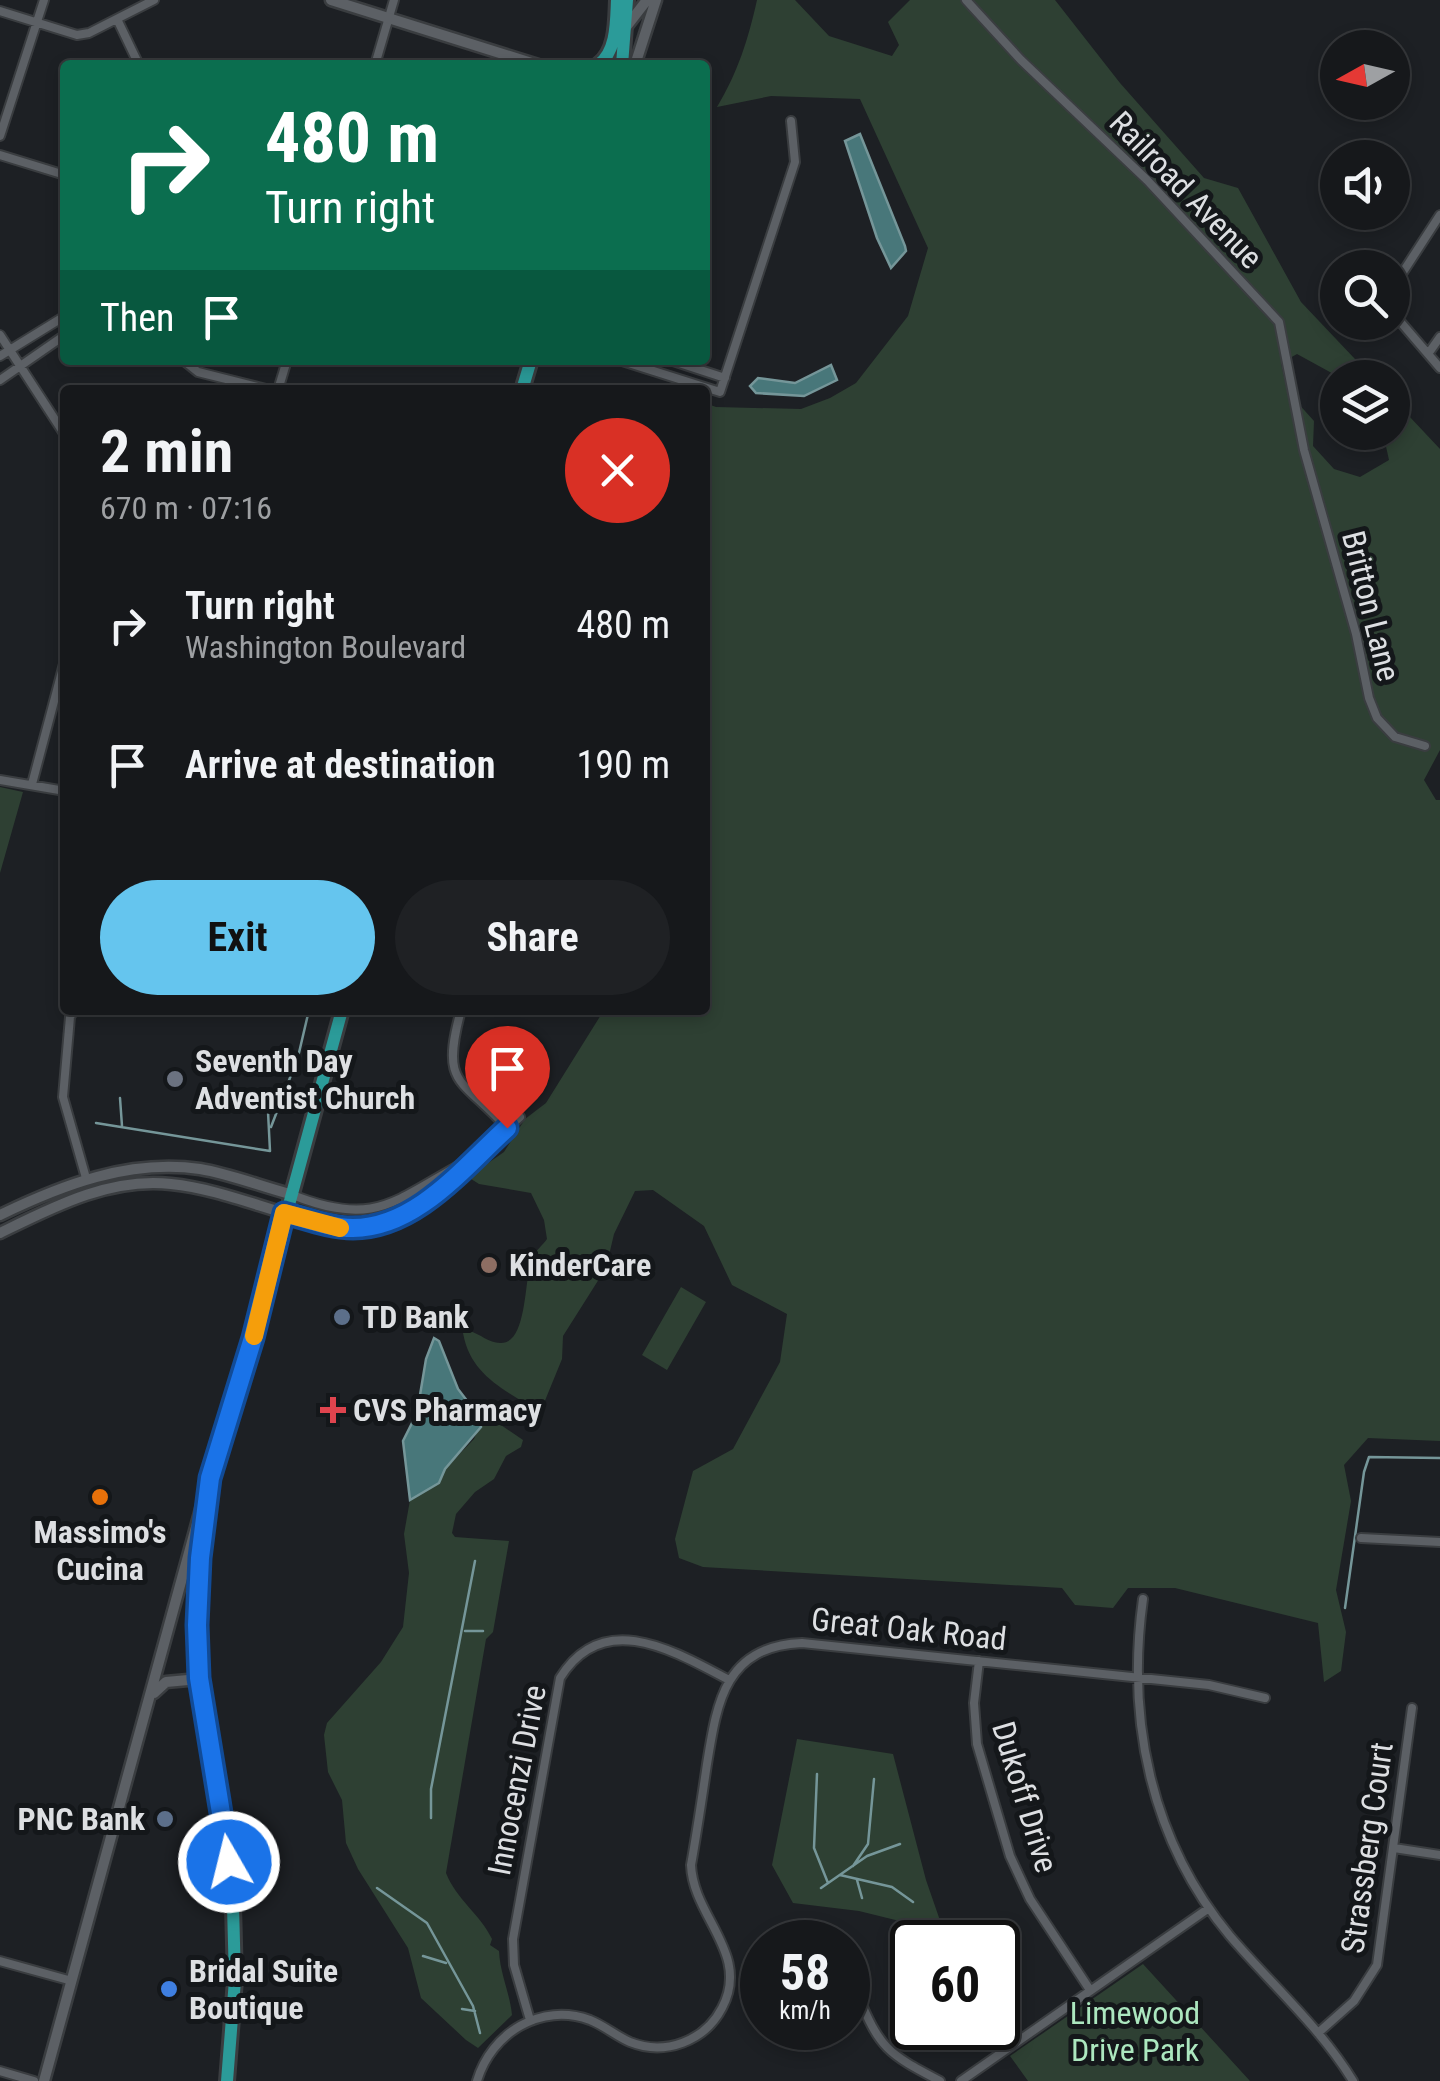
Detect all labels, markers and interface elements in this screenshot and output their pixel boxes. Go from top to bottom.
north arrow [1320,30,1410,120]
map controls [1320,30,1410,450]
text: 480 m [265,97,439,179]
icon: right [100,100,230,230]
street label: Railroad Avenue [1102,104,1270,276]
button: sound [1320,140,1410,230]
text: Turn right [265,181,435,234]
button: search [1320,250,1410,340]
icon: arrive [194,290,249,345]
text: Then [100,296,174,340]
button: layers [1320,360,1410,450]
text: 2 min [100,416,233,487]
button: close [565,418,670,523]
text: 670 m · 07:16 [100,489,272,527]
street label: Britton Lane [1334,527,1408,685]
text: Turn right [185,584,335,628]
icon: right [100,598,155,653]
text: 480 m [576,603,670,647]
text: Washington Boulevard [185,628,466,666]
icon: arrive [100,738,155,793]
text: Arrive at destination [185,743,495,787]
text: 190 m [576,743,670,787]
button: Exit [100,880,375,995]
button: Share [395,880,670,995]
pin [465,1026,550,1129]
icon: arrive [480,1041,535,1096]
place label: Seventh Day Adventist Church [195,1042,415,1117]
marker: Seventh Day Adventist Church [164,1068,186,1090]
place label: KinderCare [509,1246,651,1284]
marker: KinderCare [478,1254,500,1276]
place label: TD Bank [362,1298,470,1336]
marker: TD Bank [331,1306,353,1328]
place label: CVS Pharmacy [353,1391,542,1429]
marker: CVS Pharmacy [322,1399,344,1421]
marker: Massimo's Cucina [89,1486,111,1508]
place label: Massimo's Cucina [33,1513,167,1588]
street label: Great Oak Road [810,1600,1008,1658]
street label: Innocenzi Drive [480,1682,554,1878]
street label: Dukoff Drive [984,1717,1066,1877]
street label: Strassberg Court [1333,1740,1401,1956]
place label: PNC Bank [18,1800,146,1838]
marker: PNC Bank [154,1808,176,1830]
position arrow [177,1810,281,1914]
speed limit sign: 60 [890,1920,1020,2050]
text: 58 [780,1944,830,2002]
place label: Bridal Suite Boutique [189,1952,338,2027]
marker: Bridal Suite Boutique [158,1978,180,2000]
park label: Limewood Drive Park [1070,1994,1200,2069]
text: km/h [779,1996,831,2025]

